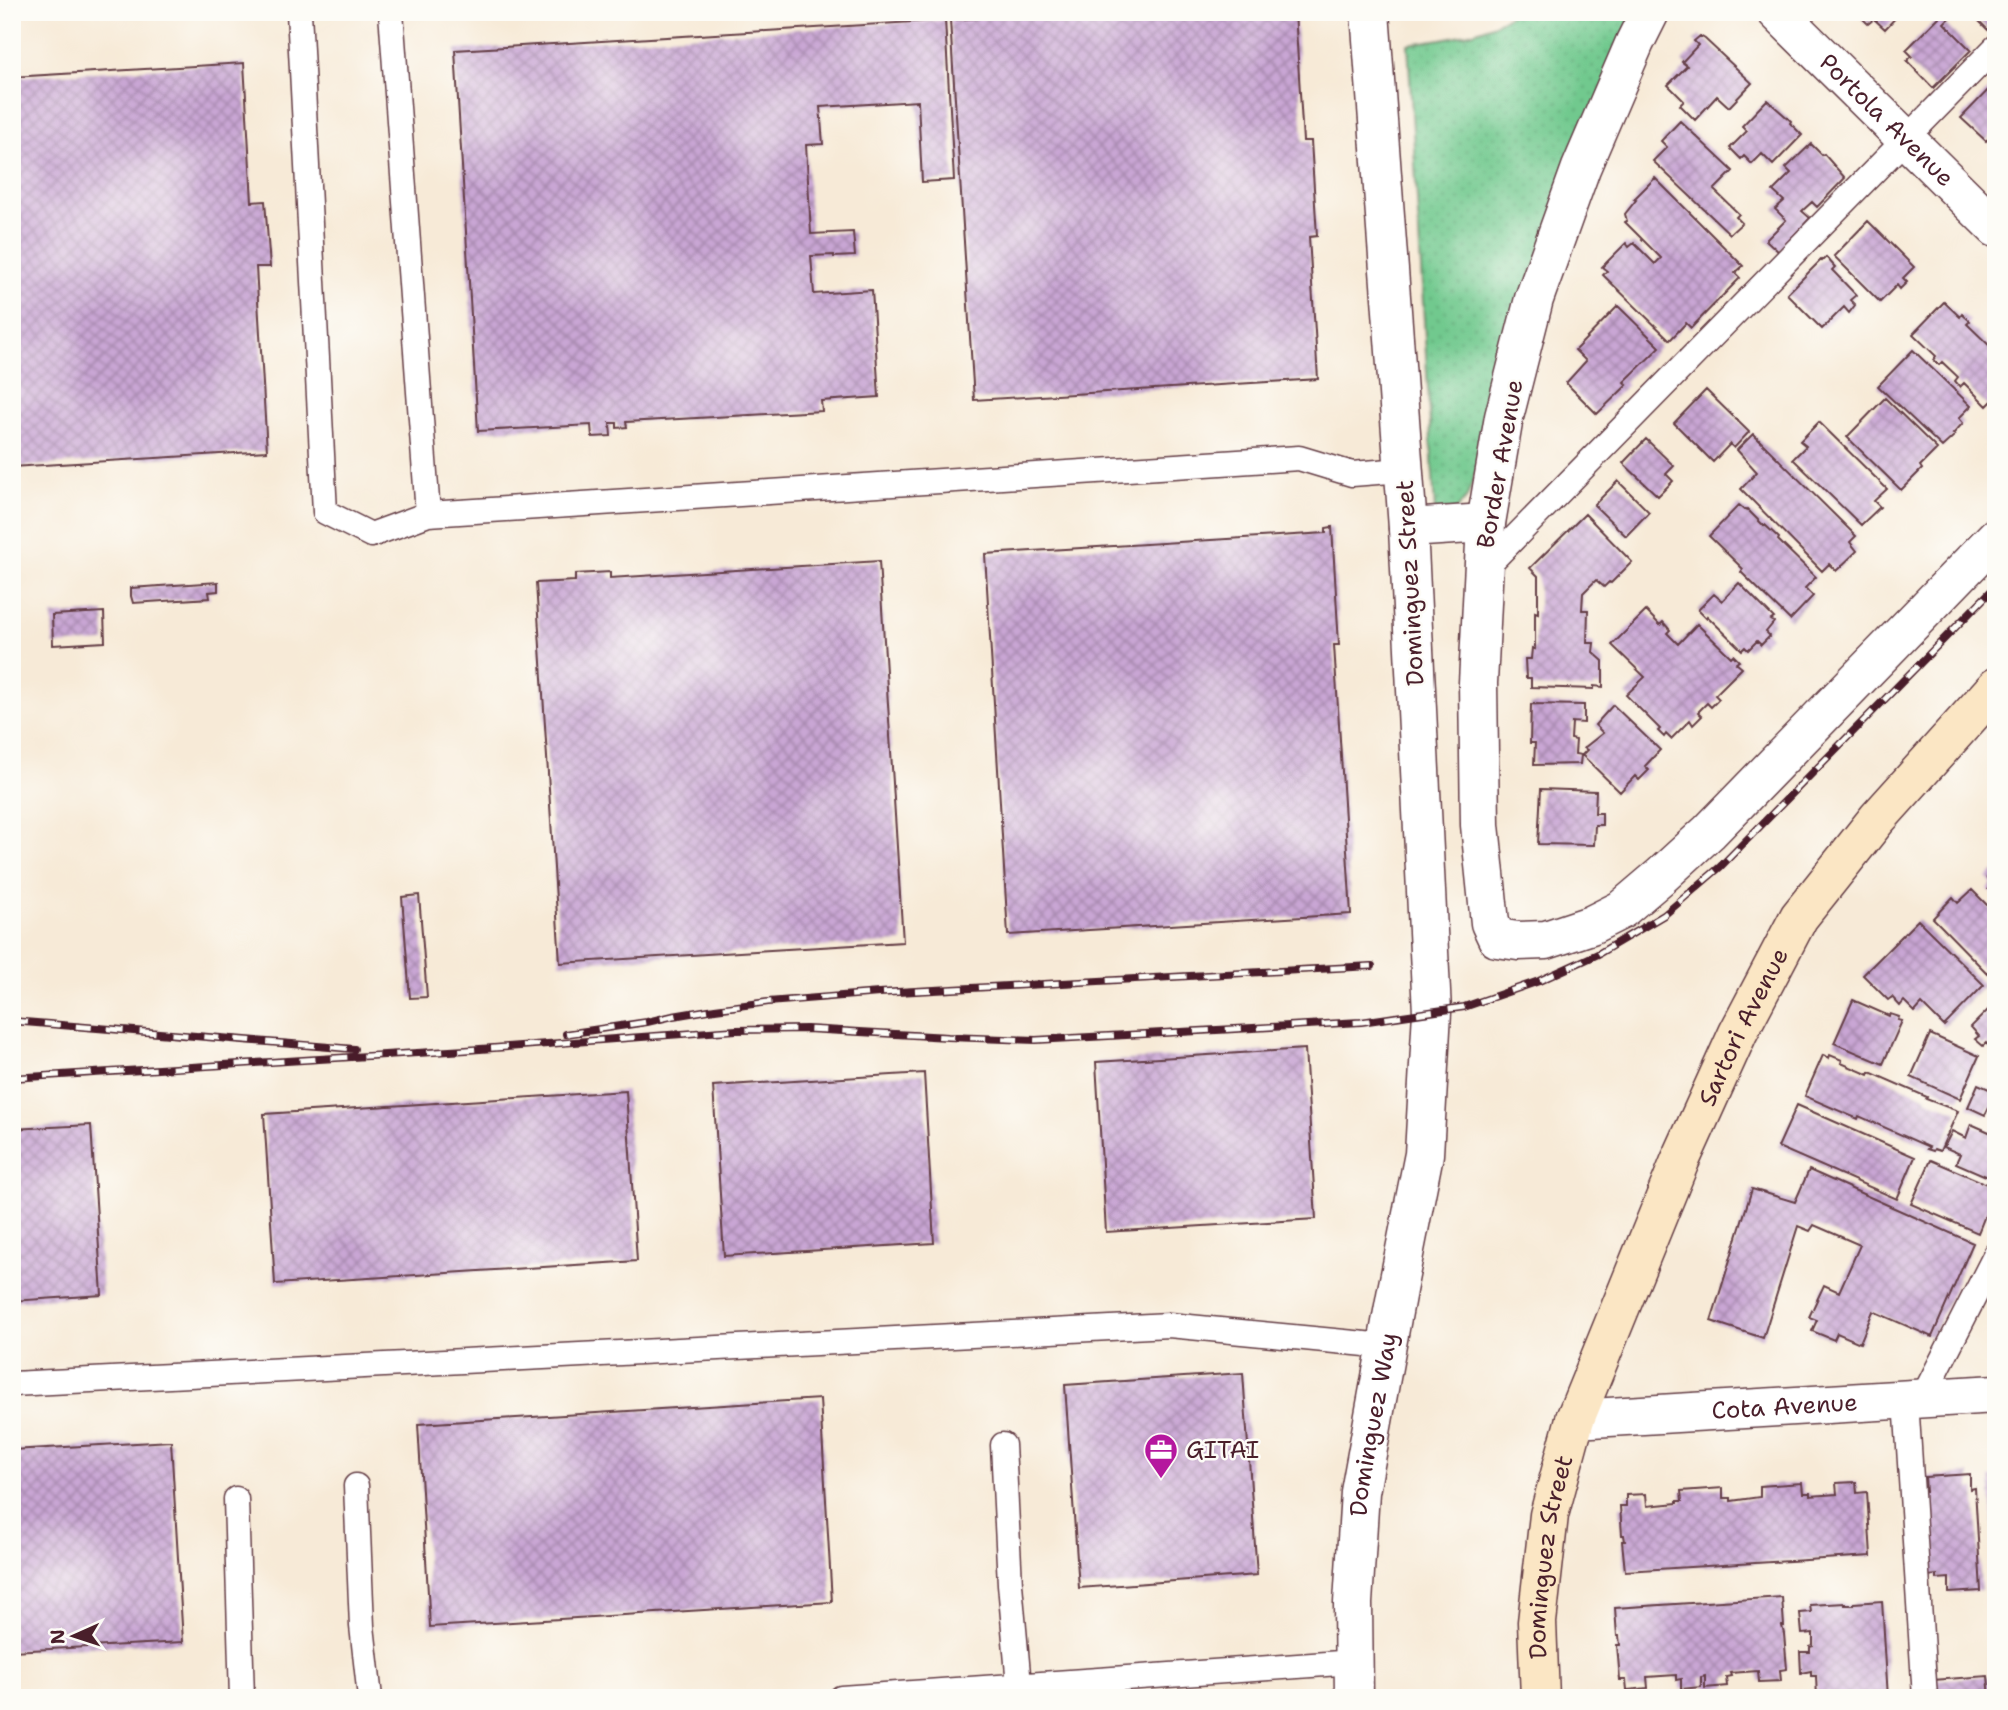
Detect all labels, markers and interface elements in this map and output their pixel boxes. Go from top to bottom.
street label: Portola Avenue [1812,47,1961,194]
street label: Border Avenue [1469,377,1531,551]
street label: Dominguez Street [1389,479,1431,687]
street label: Sartori Avenue [1691,942,1796,1111]
street label: Dominguez Way [1343,1330,1405,1517]
street label: Cota Avenue [1711,1386,1859,1427]
office icon: GITAI [1142,1431,1180,1480]
place label: GITAI [1186,1434,1259,1466]
street label: Dominguez Street [1520,1452,1580,1660]
north arrow [38,1602,108,1672]
text: N [45,1629,70,1645]

